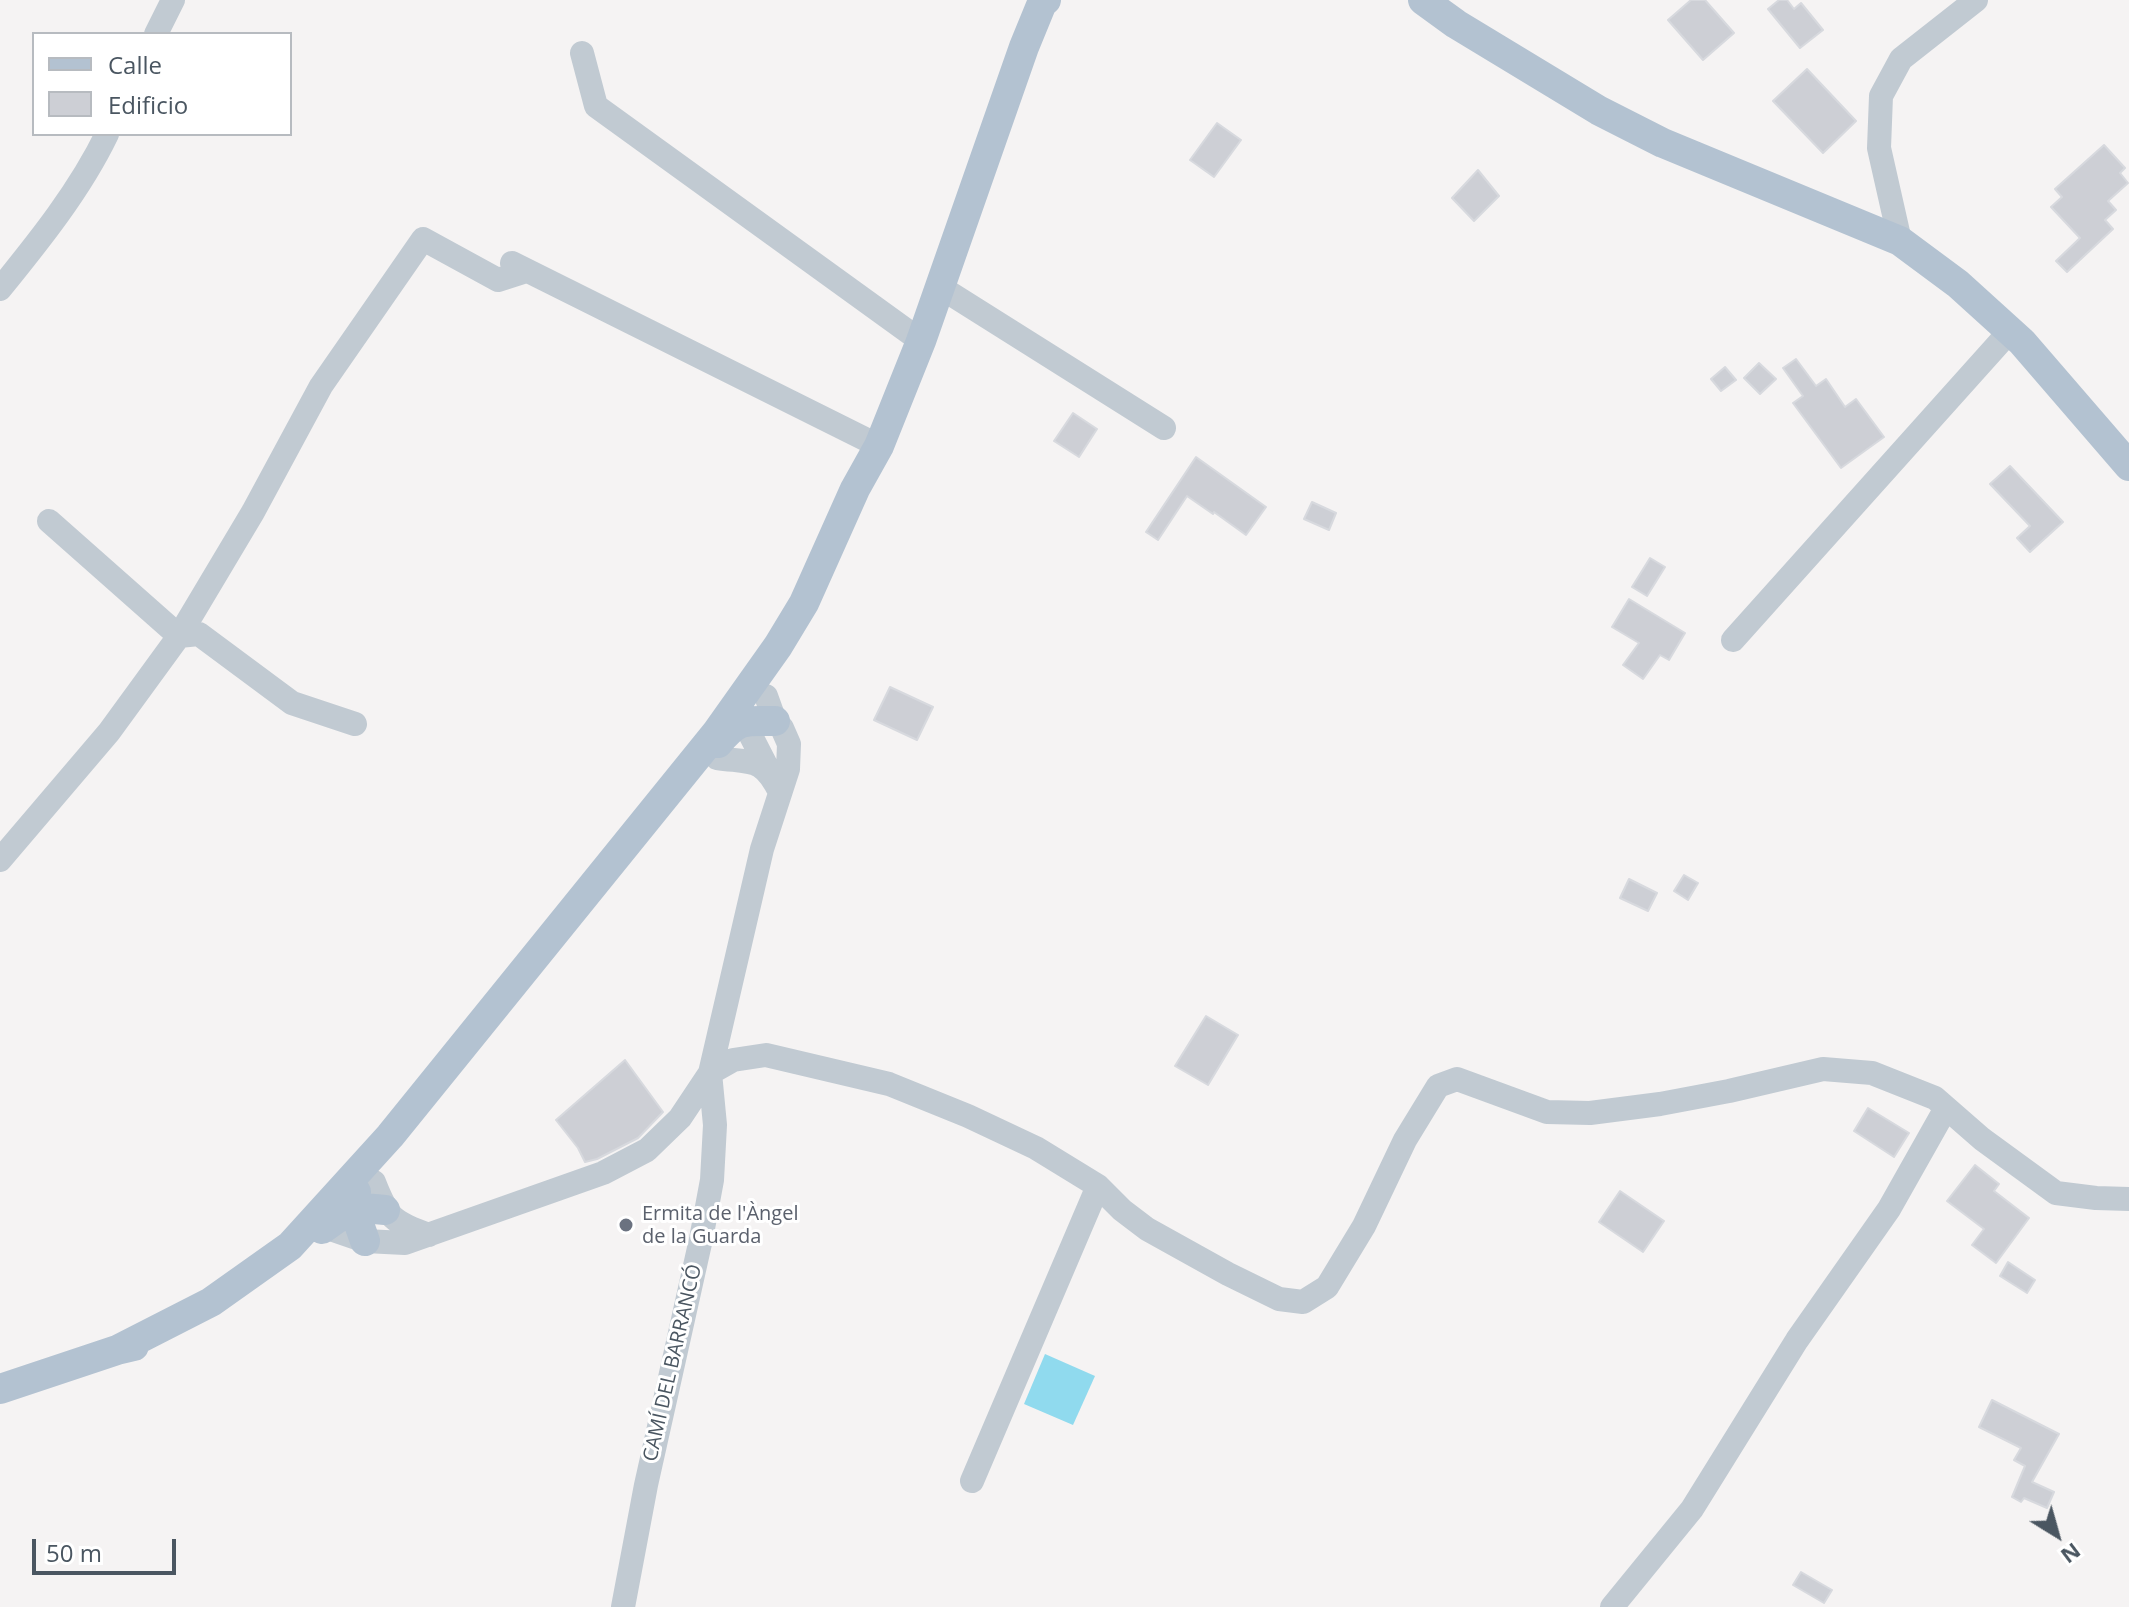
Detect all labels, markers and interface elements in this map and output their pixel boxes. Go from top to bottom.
legend [32,32,292,136]
text: Calle [108,48,162,81]
text: Edificio [108,88,188,121]
place label: Ermita de l'Àngel de la Guarda [642,1202,798,1249]
marker: Ermita de l'Àngel de la Guarda [617,1216,635,1234]
street label: CAMÍ DEL BARRANCÓ [639,1262,707,1464]
north arrow [2017,1495,2097,1575]
scale bar [36,1523,180,1573]
text: 50 m [46,1536,102,1569]
text: N [2055,1537,2088,1572]

